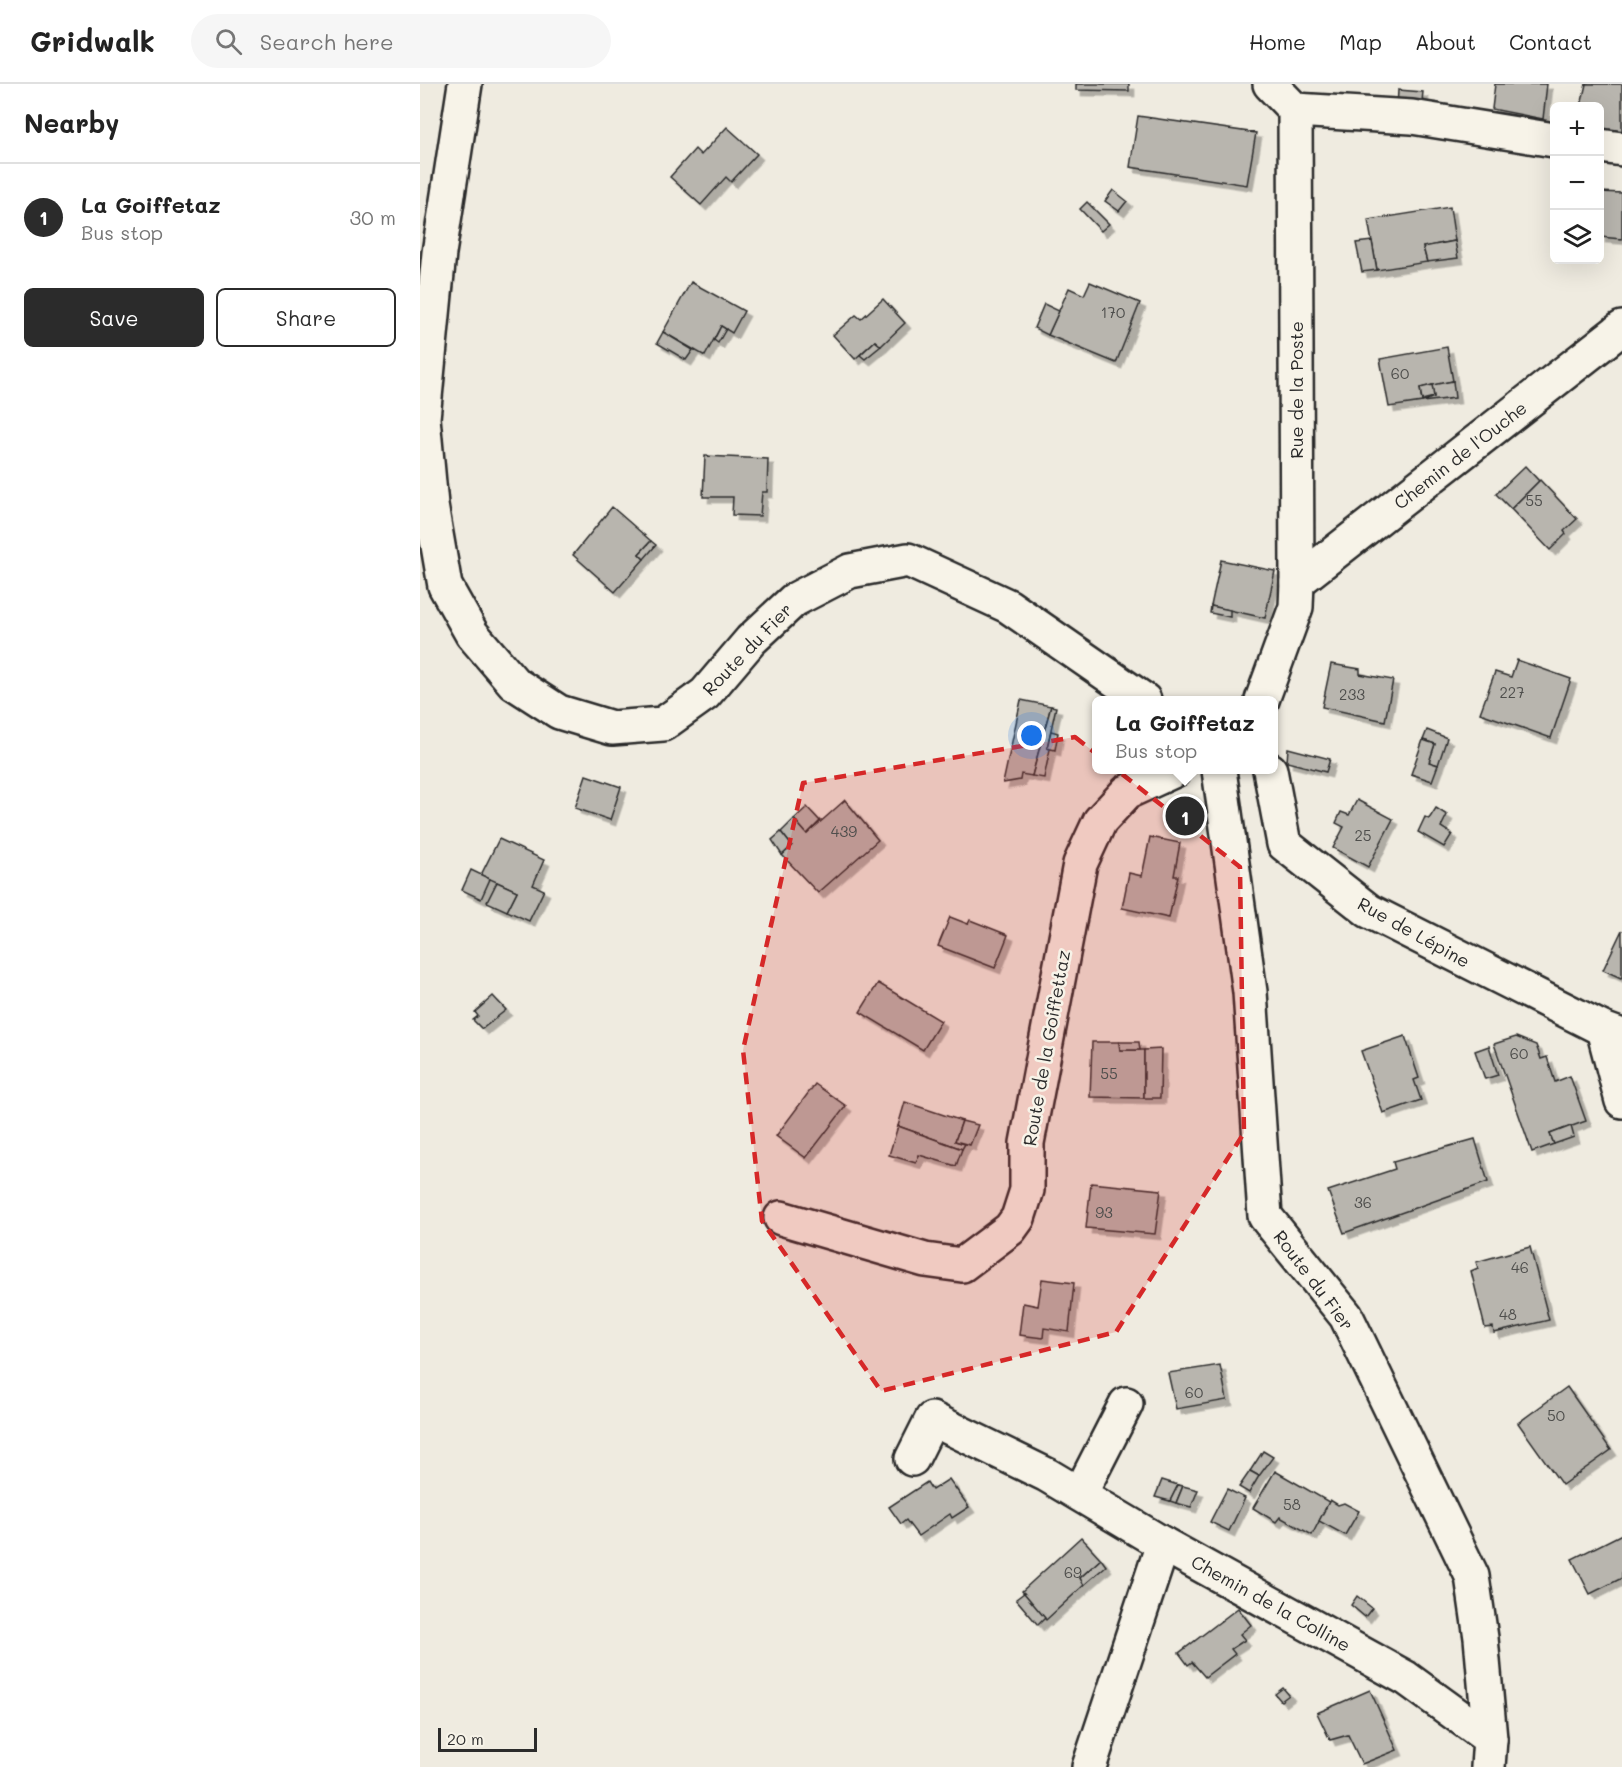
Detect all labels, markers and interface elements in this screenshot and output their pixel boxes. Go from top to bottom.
search box [191,14,611,68]
text: Gridwalk [30,23,155,59]
icon: search [212,25,245,58]
text: Search here [260,27,394,56]
text: Home [1249,28,1306,55]
text: Map [1339,28,1382,55]
text: About [1415,28,1476,55]
text: Contact [1509,28,1592,55]
map controls [1550,102,1604,264]
button: + [1550,102,1604,156]
text: Nearby [24,106,119,140]
button: − [1550,156,1604,210]
text: La Goiffetaz [81,190,221,219]
text: 1 [39,204,48,230]
text: 30 m [350,204,396,230]
button: layers [1550,210,1604,264]
text: Bus stop [81,219,163,245]
button: Save [24,288,204,347]
button: Share [216,288,396,347]
house number: 170 [1101,302,1125,322]
street label: Rue de la Poste [1284,321,1308,459]
house number: 60 [1391,363,1409,383]
street label: Chemin de l'Ouche [1389,396,1531,514]
house number: 55 [1525,490,1543,510]
street label: Route du Fier [697,598,797,700]
house number: 227 [1499,682,1525,702]
house number: 233 [1339,684,1365,704]
popup [1092,696,1278,774]
text: La Goiffetaz [1115,708,1255,737]
your location [1017,721,1046,750]
text: Bus stop [1115,737,1197,763]
pin: 1 [1166,794,1204,838]
house number: 439 [831,821,857,841]
house number: 25 [1354,825,1372,845]
street label: Rue de Lépine [1354,891,1474,973]
street label: Route de la Goiffettaz [1017,948,1075,1148]
house number: 60 [1510,1043,1528,1063]
house number: 55 [1100,1063,1118,1083]
house number: 36 [1354,1192,1372,1212]
house number: 93 [1095,1202,1113,1222]
street label: Route du Fier [1268,1225,1360,1335]
house number: 46 [1511,1257,1529,1277]
house number: 48 [1499,1304,1517,1324]
house number: 60 [1185,1382,1203,1402]
house number: 50 [1547,1405,1565,1425]
house number: 58 [1283,1494,1301,1514]
street label: Chemin de la Colline [1187,1549,1355,1657]
house number: 69 [1064,1562,1082,1582]
scale bar [438,1725,537,1752]
text: 20 m [447,1728,484,1749]

